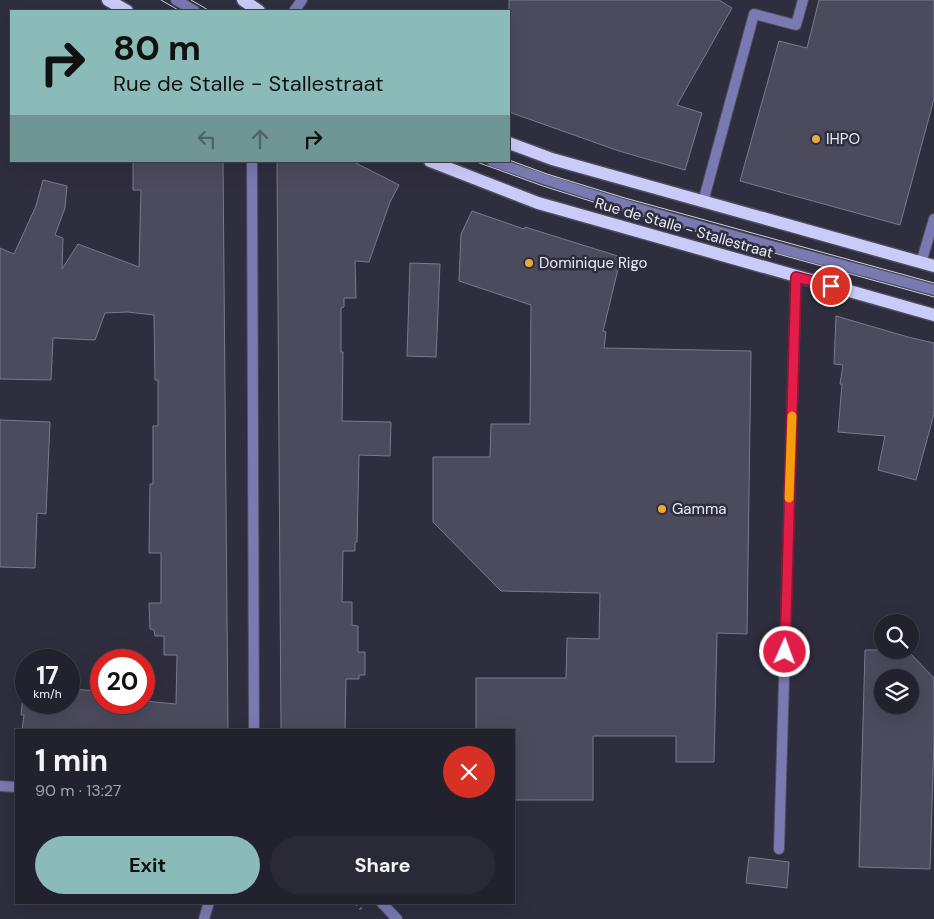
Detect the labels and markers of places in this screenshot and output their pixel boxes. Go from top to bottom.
place label: IHPO [826,129,860,149]
marker: IHPO [810,133,822,145]
place label: Dominique Rigo [539,253,647,273]
marker: Dominique Rigo [523,257,535,269]
pin [810,265,852,307]
place label: Gamma [672,499,726,519]
marker: Gamma [656,503,668,515]

